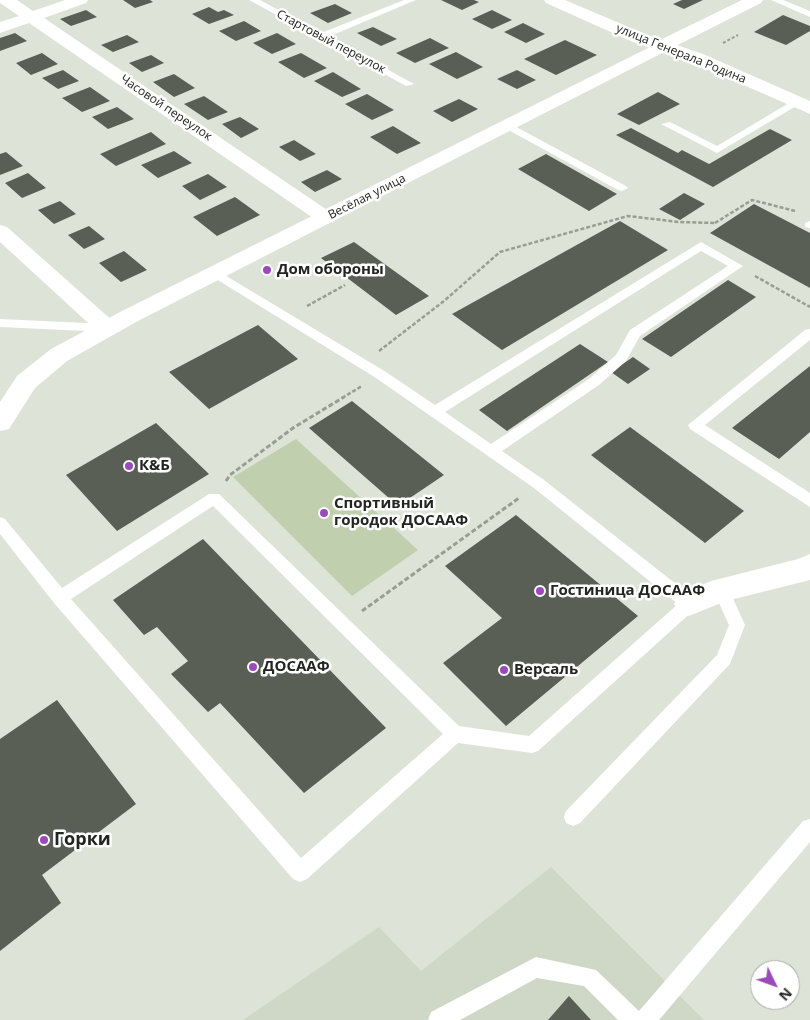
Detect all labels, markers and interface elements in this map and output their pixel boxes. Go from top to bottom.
street label: Стартовый переулок [274,7,388,77]
street label: улица Генерала Родина [614,21,748,87]
street label: Часовой переулок [117,72,215,144]
street label: Весёлая улица [326,171,408,223]
place label: Дом обороны [277,261,384,279]
marker: Дом обороны [261,264,273,276]
place label: К&Б [139,457,170,475]
marker: К&Б [123,460,135,472]
place label: Спортивный городок ДОСААФ [334,495,468,530]
marker: Спортивный городок ДОСААФ [318,507,330,519]
place label: Гостиница ДОСААФ [550,582,705,600]
marker: Гостиница ДОСААФ [534,585,546,597]
place label: ДОСААФ [263,658,330,676]
marker: ДОСААФ [247,661,259,673]
place label: Версаль [514,661,578,679]
marker: Версаль [498,664,510,676]
place label: Горки [54,829,111,851]
marker: Горки [38,834,50,846]
north arrow [750,960,800,1010]
text: N [775,984,797,1005]

